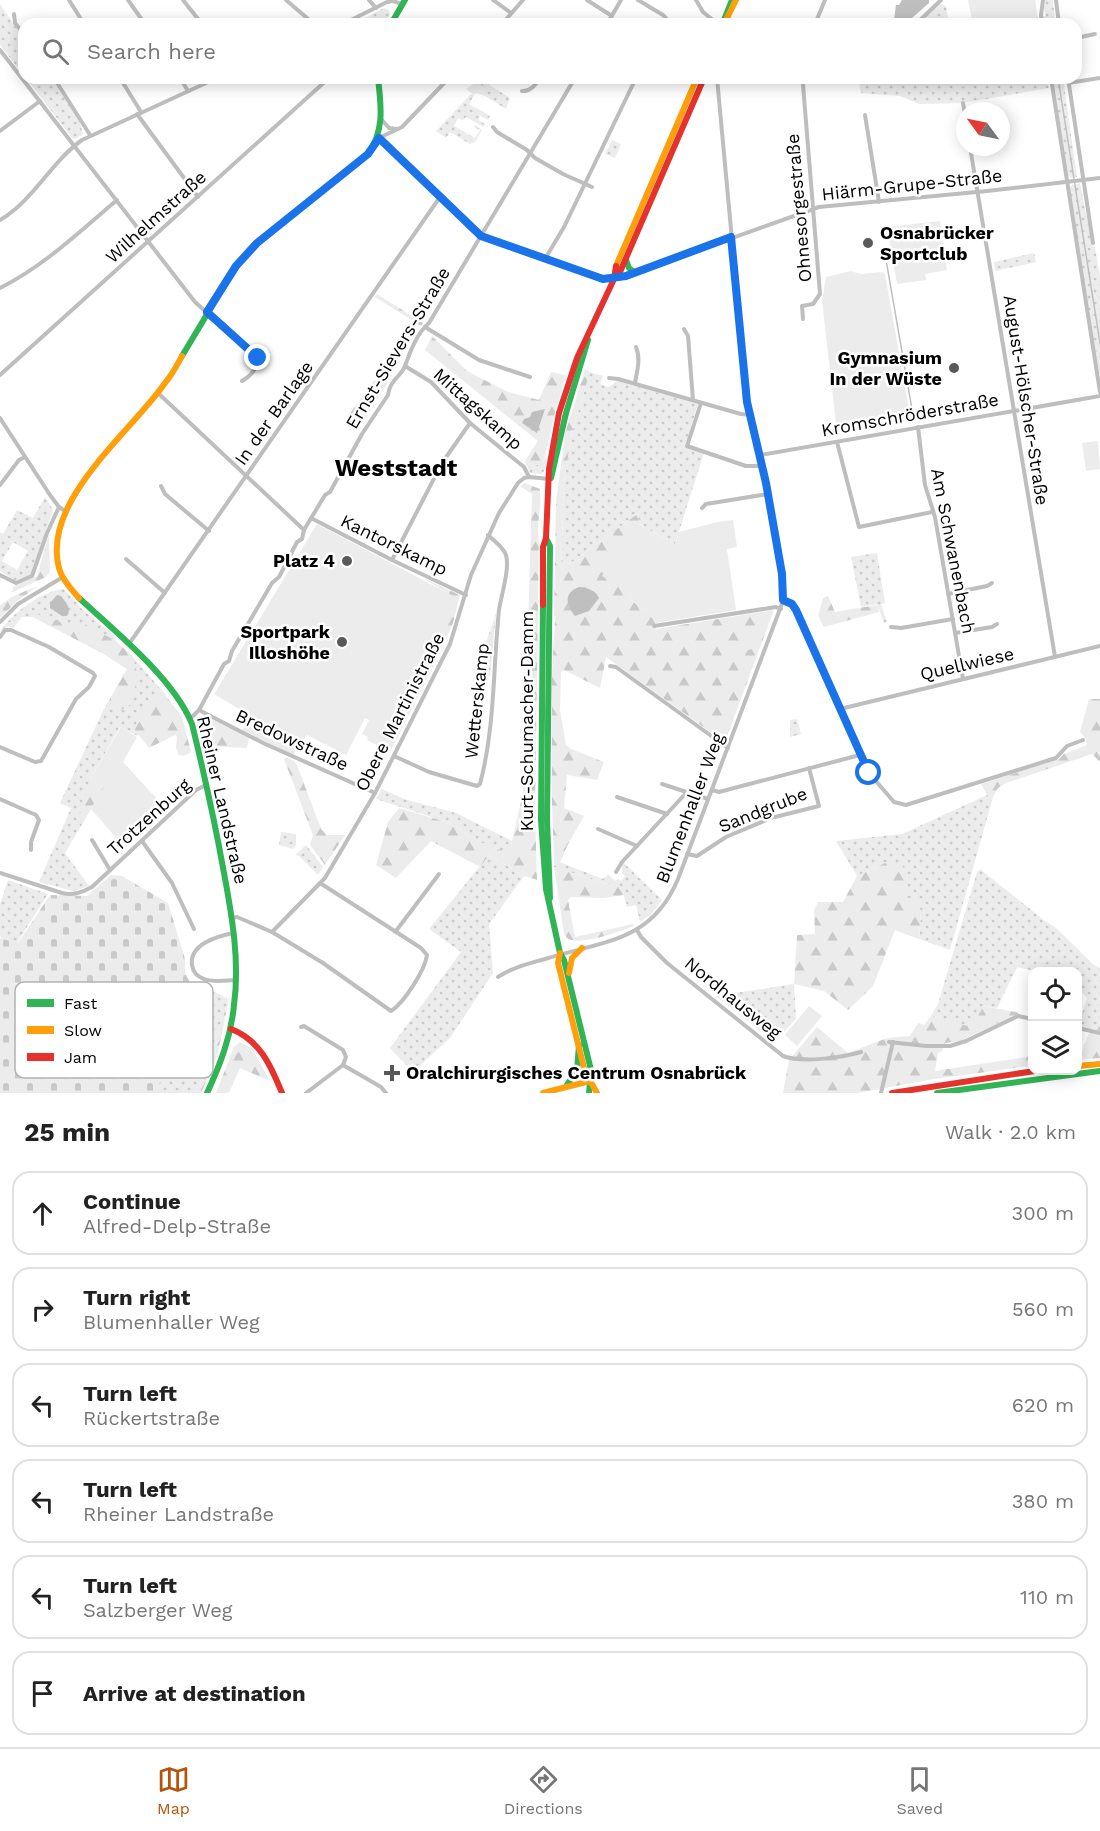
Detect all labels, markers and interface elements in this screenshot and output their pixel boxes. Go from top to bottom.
search box [18,18,1082,84]
icon: search [39,35,72,68]
text: Search here [87,39,216,64]
north arrow [956,102,1010,156]
street label: Ohnesorgestraße [782,133,815,283]
street label: Hiärm-Grupe-Straße [821,165,1003,204]
street label: Wilhelmstraße [101,166,210,267]
place label: Osnabrücker Sportclub [880,222,994,264]
marker: Osnabrücker Sportclub [861,236,875,250]
street label: Ernst-Sievers-Straße [341,263,454,432]
street label: August-Hölscher-Straße [999,293,1053,507]
route end [244,344,270,370]
place label: Gymnasium In der Wüste [829,347,942,389]
street label: In der Barlage [230,357,317,469]
marker: Gymnasium In der Wüste [947,361,961,375]
street label: Mittagskamp [430,363,527,454]
street label: Kromschröderstraße [820,389,1000,440]
district label: Weststadt [335,454,458,482]
street label: Am Schwanenbach [927,466,980,635]
street label: Kantorskamp [337,510,451,579]
place label: Platz 4 [273,550,335,571]
marker: Platz 4 [340,554,354,568]
street label: Kurt-Schumacher-Damm [516,611,537,831]
place label: Sportpark Illoshöhe [240,621,331,663]
street label: Obere Martinistraße [350,629,449,794]
marker: Sportpark Illoshöhe [335,635,349,649]
street label: Wetterskamp [460,642,493,760]
street label: Quellwiese [918,643,1016,685]
street label: Bredowstraße [233,704,352,775]
street label: Rheiner Landstraße [193,714,252,886]
street label: Blumenhaller Weg [651,729,728,886]
route start [855,759,881,785]
street label: Trotzenburg [103,774,195,859]
street label: Sandgrube [715,782,810,837]
street label: Nordhausweg [681,952,786,1043]
map controls [1028,967,1082,1075]
button: locate [1028,967,1082,1021]
legend [15,982,213,1078]
text: Fast [64,994,97,1013]
text: Slow [64,1021,102,1040]
button: layers [1028,1021,1082,1075]
text: Jam [64,1048,97,1067]
place label: Oralchirurgisches Centrum Osnabrück [406,1062,747,1083]
marker: Oralchirurgisches Centrum Osnabrück [383,1064,401,1082]
text: 25 min [24,1117,110,1147]
text: Walk · 2.0 km [945,1120,1076,1144]
text: Continue [83,1189,181,1214]
icon: ahead [26,1197,59,1230]
text: 300 m [1012,1201,1074,1225]
text: Alfred-Delp-Straße [83,1214,271,1238]
text: Turn right [83,1285,190,1310]
icon: right [26,1293,59,1326]
text: 560 m [1012,1297,1074,1321]
text: Blumenhaller Weg [83,1310,260,1334]
text: Turn left [83,1381,177,1406]
icon: left [26,1389,59,1422]
text: 620 m [1012,1393,1074,1417]
text: Rückertstraße [83,1406,220,1430]
text: Turn left [83,1477,177,1502]
icon: left [26,1485,59,1518]
text: 380 m [1012,1489,1074,1513]
text: Rheiner Landstraße [83,1502,274,1526]
text: Turn left [83,1573,177,1598]
icon: left [26,1581,59,1614]
text: 110 m [1020,1585,1074,1609]
text: Salzberger Weg [83,1598,232,1622]
icon: arrive [26,1677,59,1710]
text: Arrive at destination [83,1681,306,1706]
tab: Map [157,1763,190,1818]
tab: Directions [504,1763,583,1818]
tab: Saved [897,1763,943,1818]

